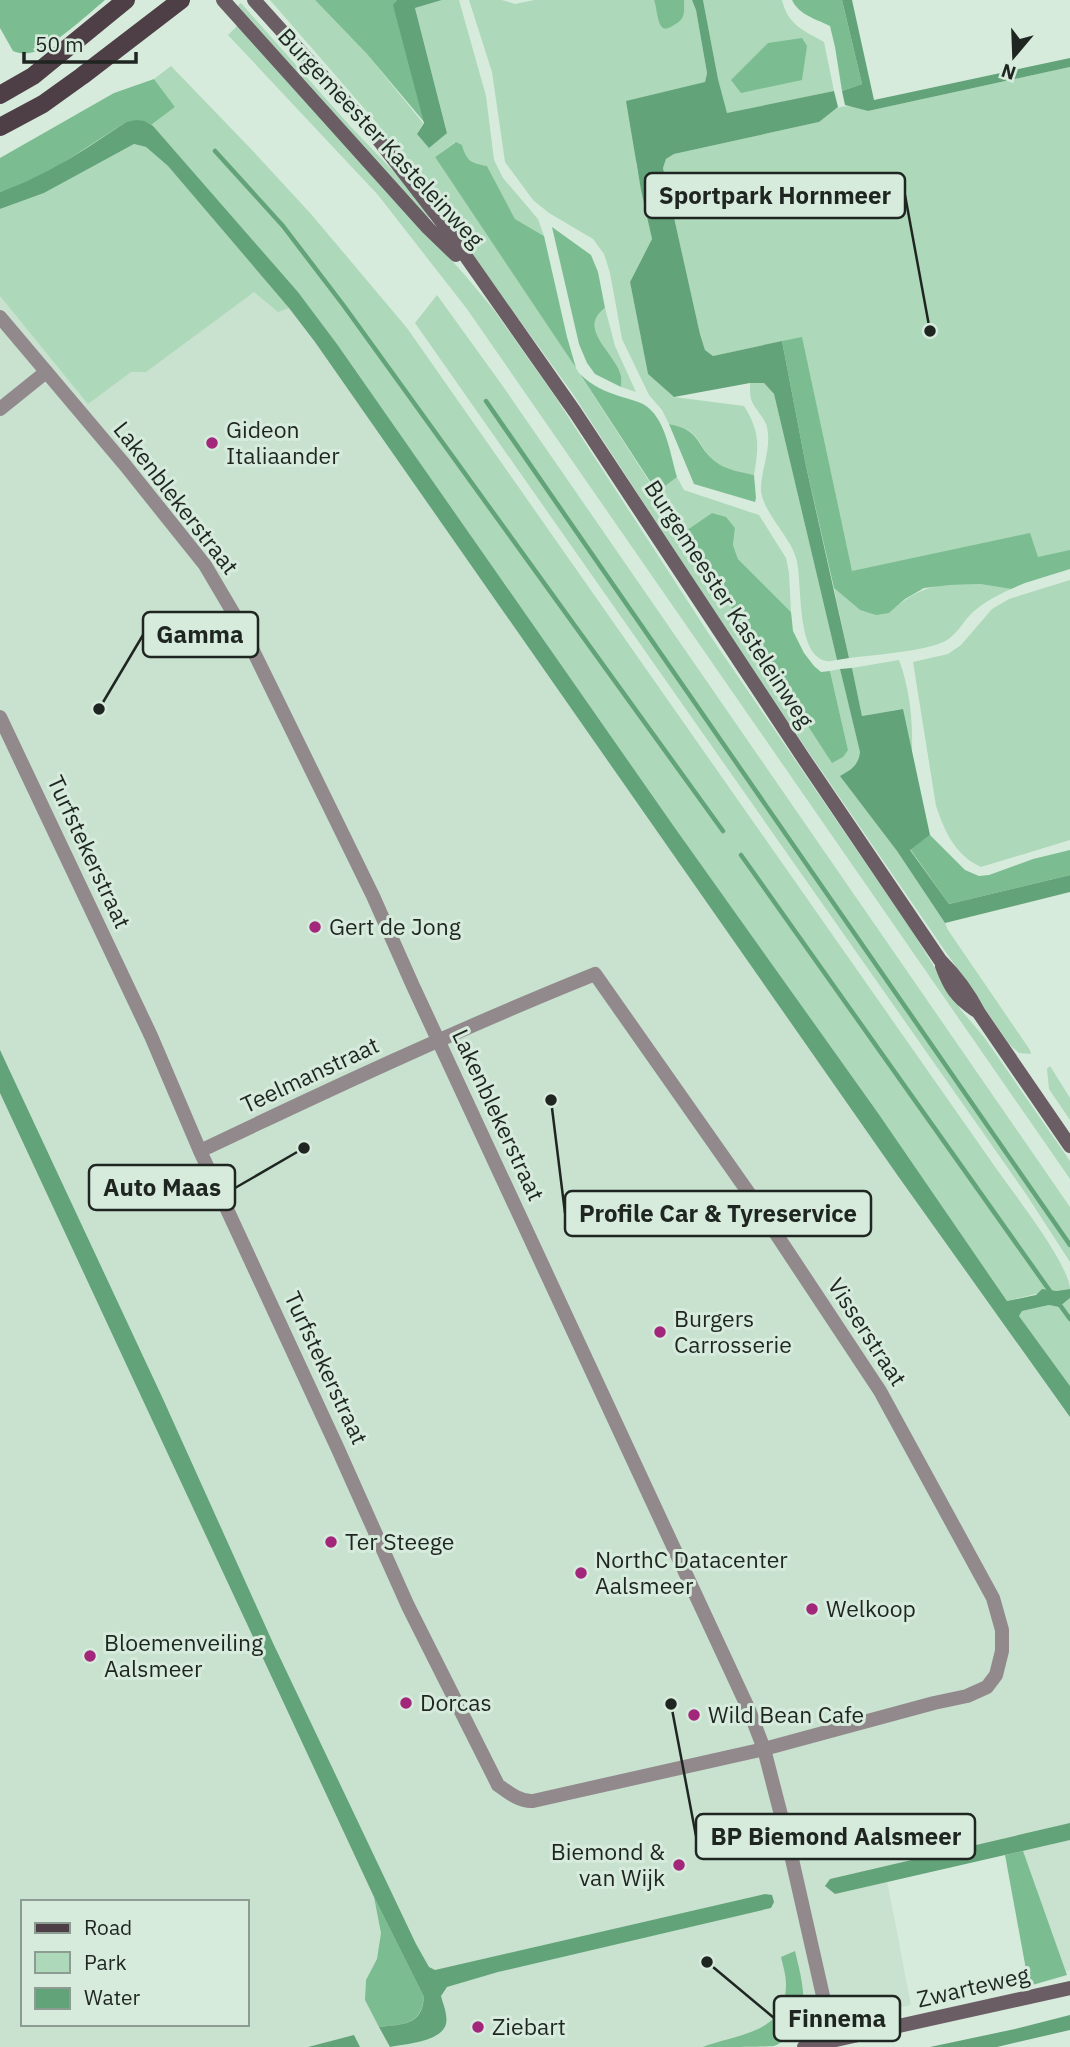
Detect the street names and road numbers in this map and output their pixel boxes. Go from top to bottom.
street label: Burgemeester Kasteleinweg [272,21,491,253]
street label: Lakenblekerstraat [108,415,246,580]
street label: Burgemeester Kasteleinweg [638,474,821,733]
street label: Turfstekerstraat [41,770,138,933]
street label: Lakenblekerstraat [446,1024,552,1205]
street label: Teelmanstraat [236,1029,383,1119]
street label: Visserstraat [822,1272,914,1391]
street label: Turfstekerstraat [278,1286,375,1449]
street label: Zwarteweg [914,1959,1032,2014]

